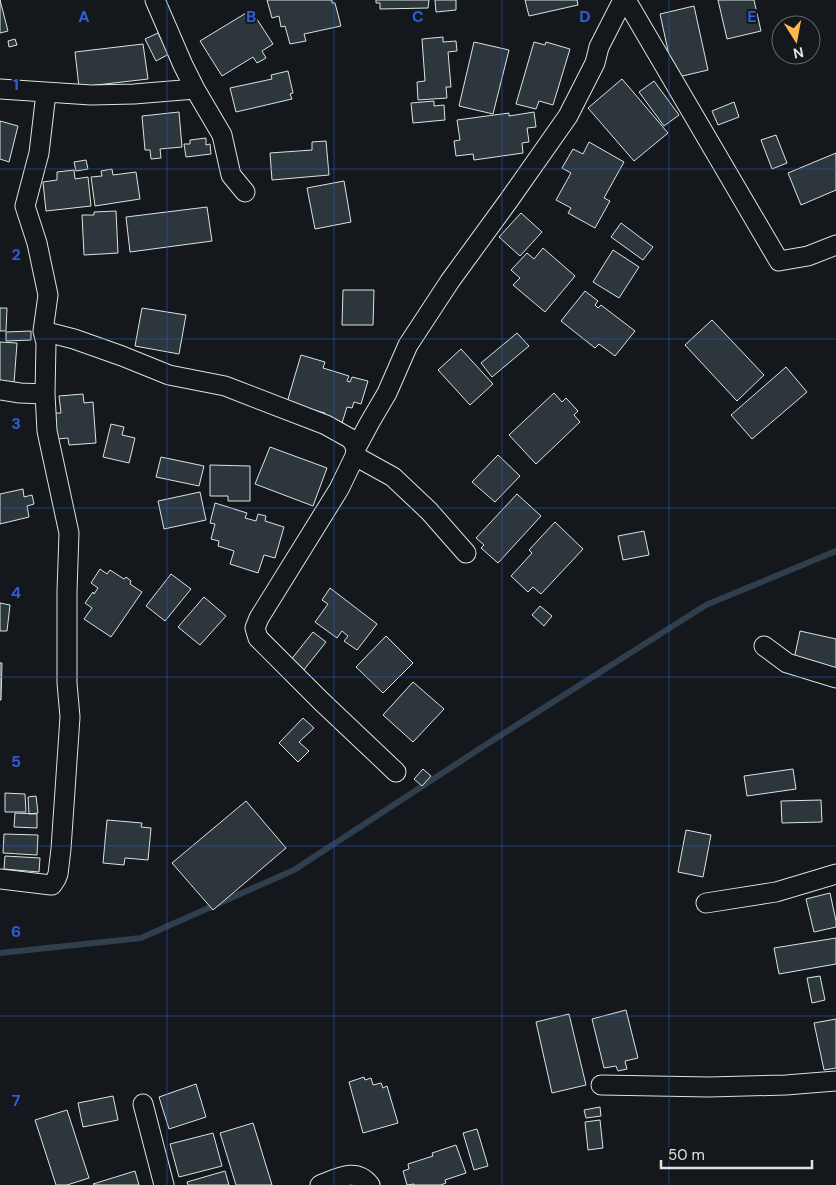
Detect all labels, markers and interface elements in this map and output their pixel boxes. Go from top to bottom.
text: A [78,6,90,27]
text: B [246,6,256,27]
text: C [412,6,424,27]
text: D [579,6,591,27]
text: E [747,6,757,27]
north arrow [771,15,821,65]
text: N [792,43,805,63]
text: 1 [13,74,19,95]
text: 2 [11,244,21,265]
text: 3 [11,413,21,434]
text: 4 [11,582,21,603]
text: 5 [11,751,21,772]
text: 6 [11,921,21,942]
text: 7 [12,1090,21,1111]
scale bar [661,1138,812,1170]
text: 50 m [668,1145,705,1165]

